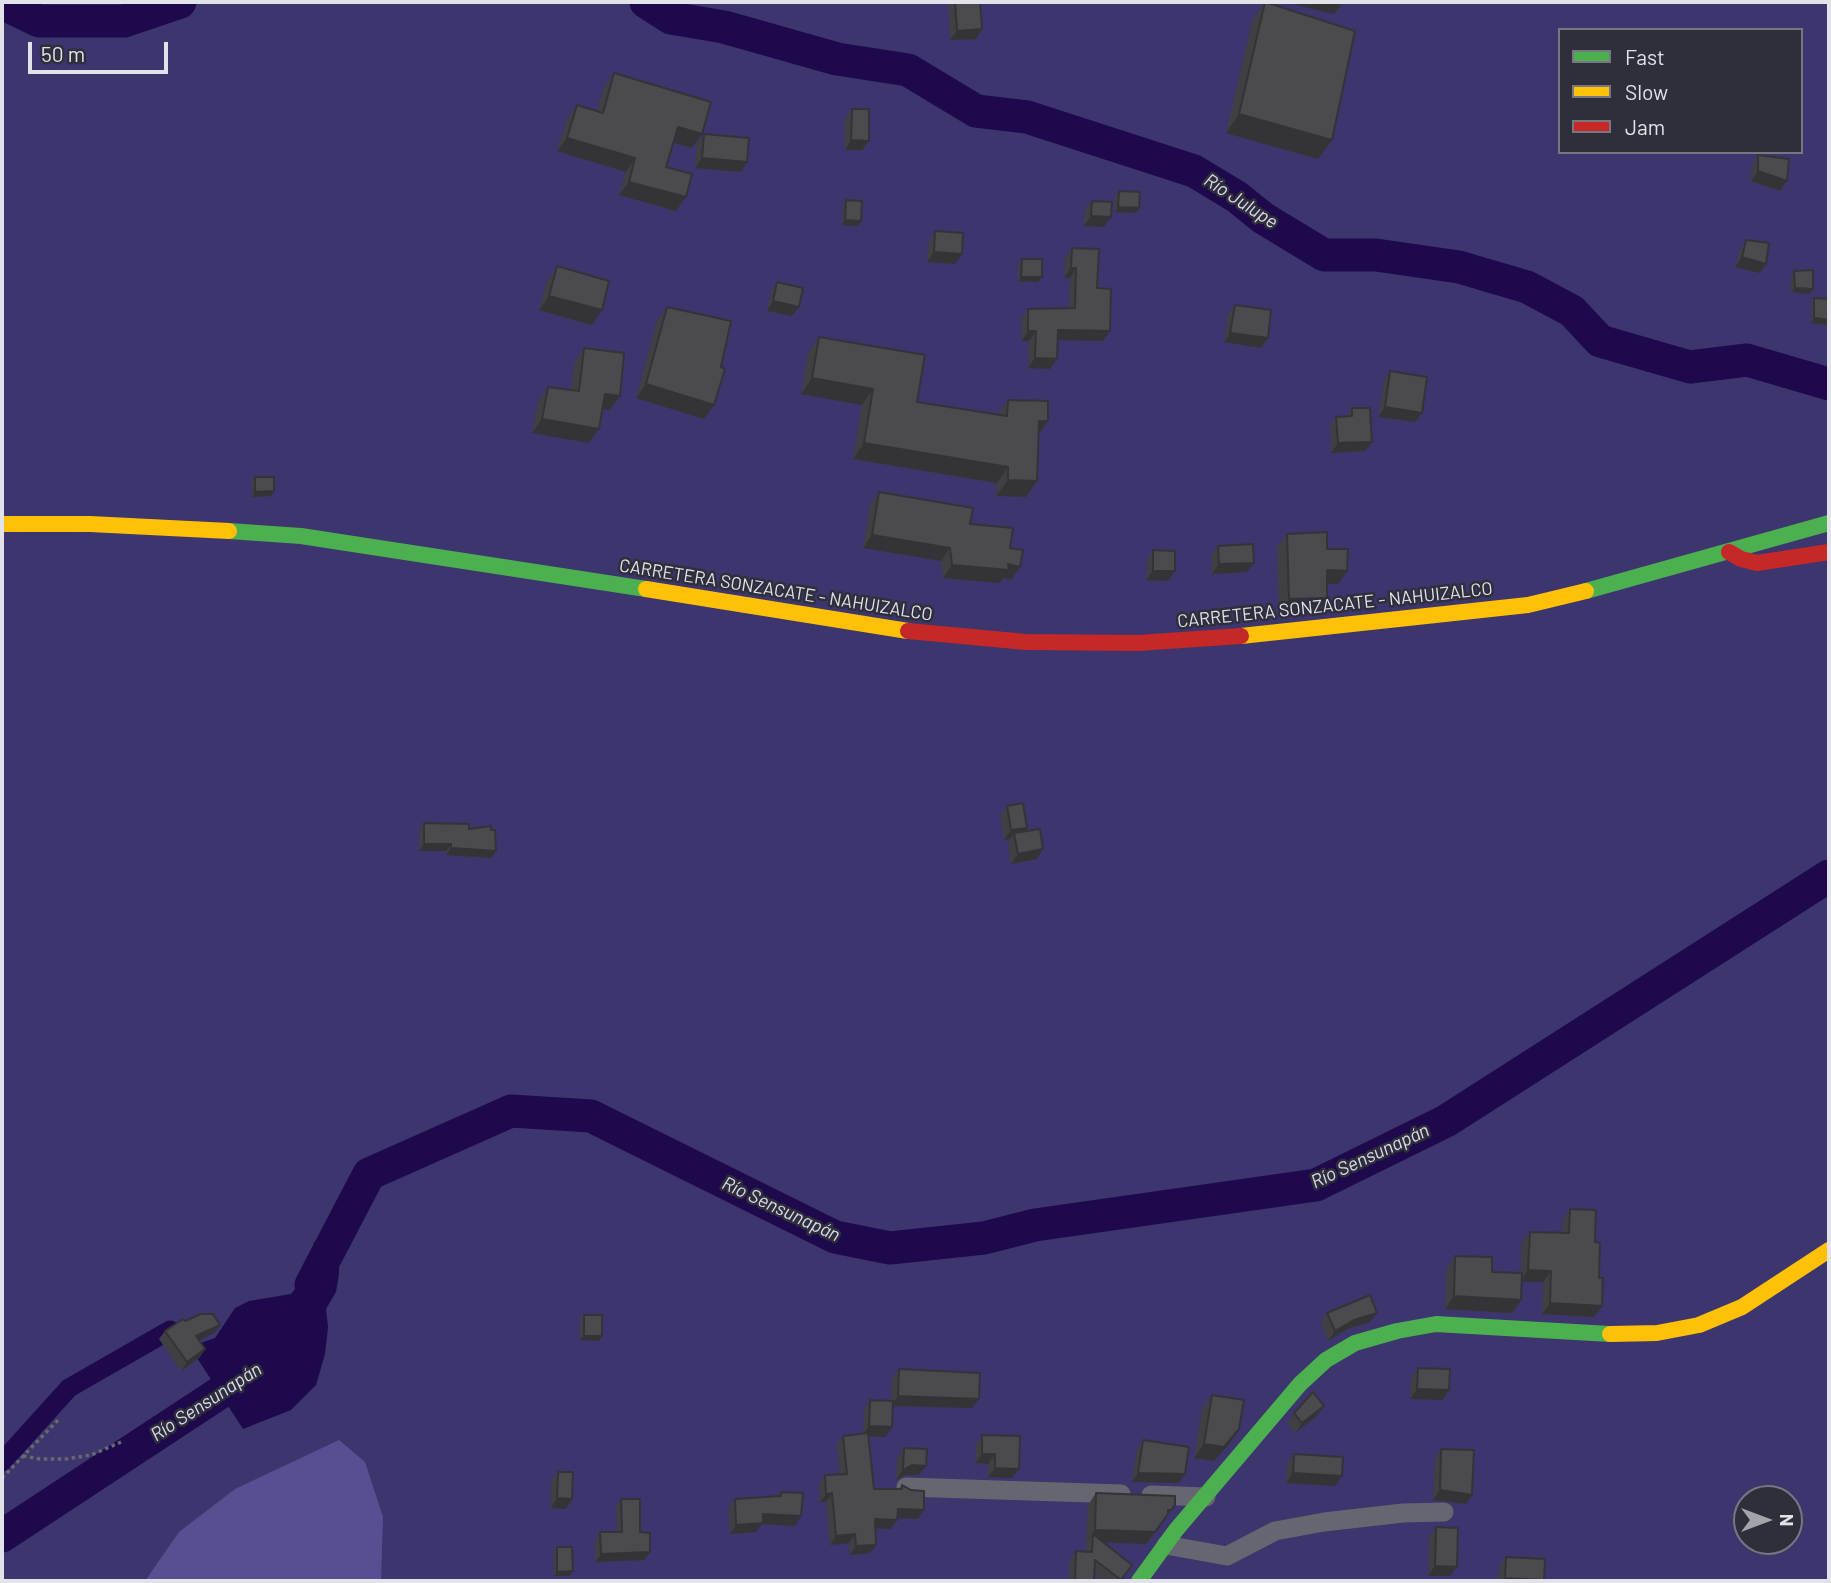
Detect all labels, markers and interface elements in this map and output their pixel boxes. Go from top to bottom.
scale bar [32,28,172,72]
legend [1558,28,1803,154]
text: 50 m [41,41,85,66]
text: Fast [1625,44,1665,69]
text: Slow [1625,79,1668,104]
text: Jam [1625,114,1665,139]
water label: Río Julupe [1200,169,1282,233]
street label: CARRETERA SONZACATE - NAHUIZALCO [618,555,934,625]
street label: CARRETERA SONZACATE - NAHUIZALCO [1176,578,1494,632]
water label: Río Sensunapán [1307,1119,1433,1193]
water label: Río Sensunapán [718,1172,844,1246]
water label: Río Sensunapán [146,1358,266,1446]
north arrow [1733,1485,1803,1555]
text: N [1776,1514,1799,1526]

